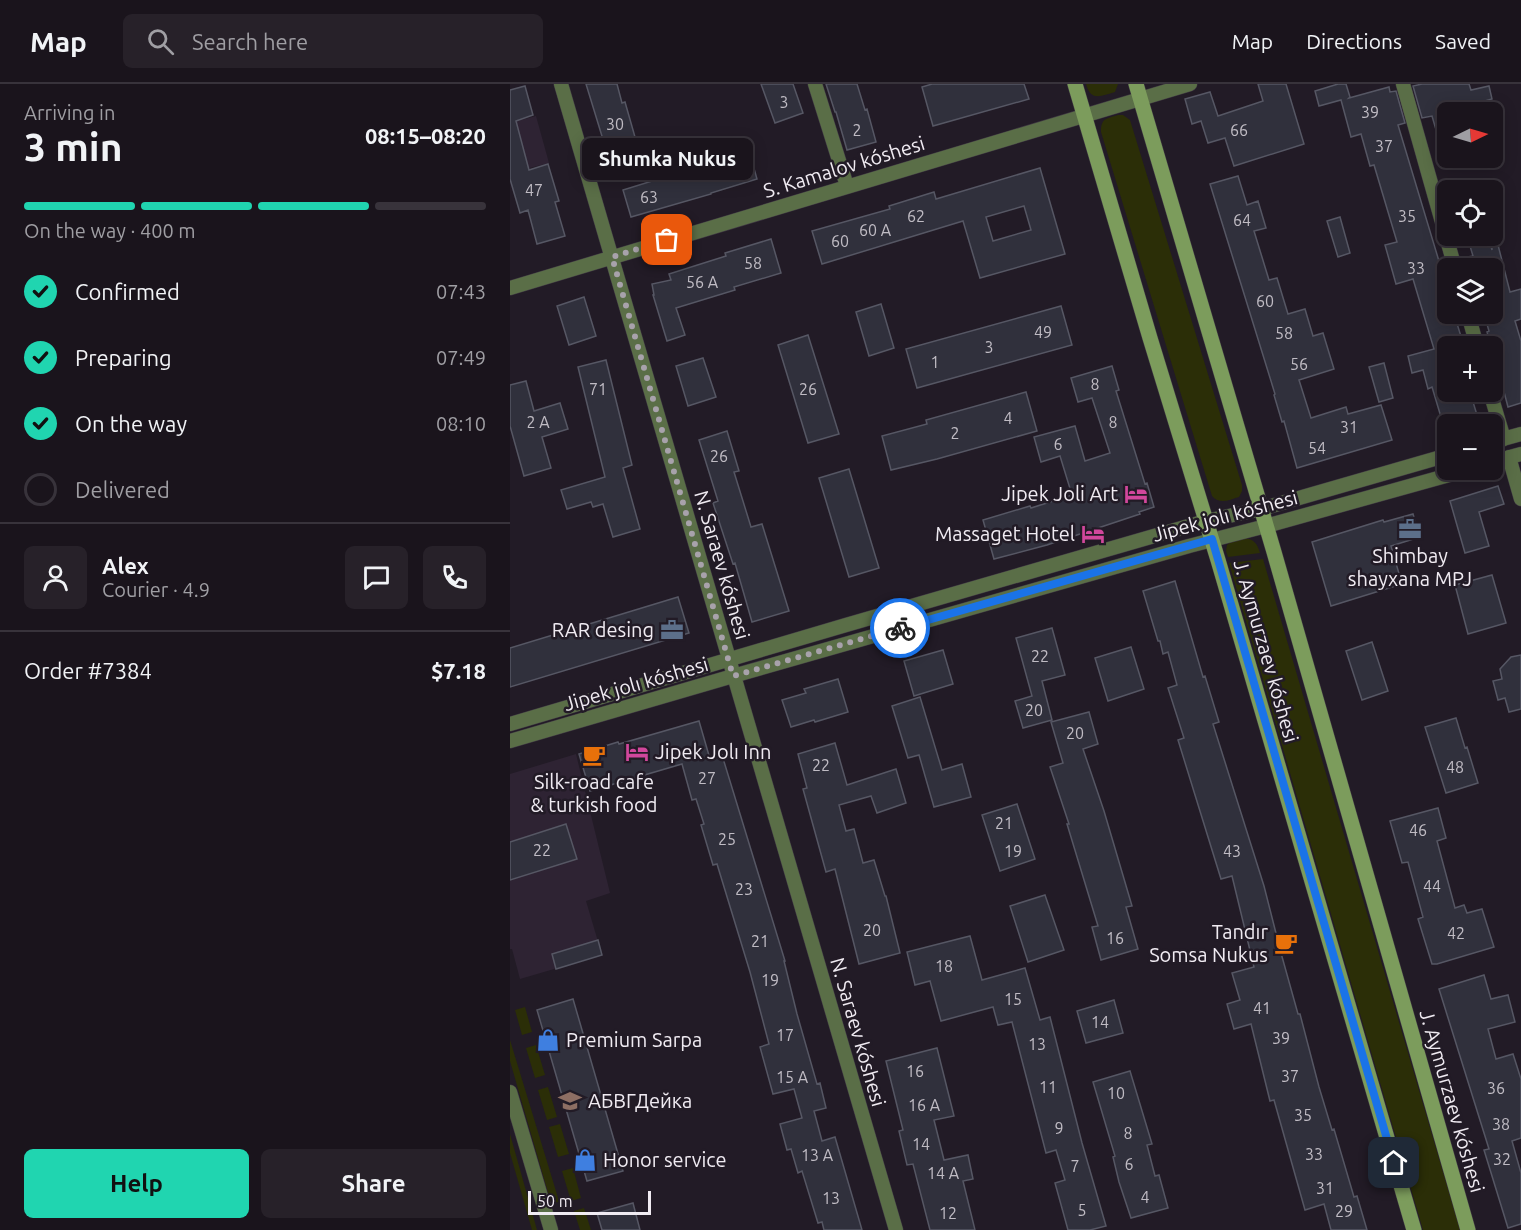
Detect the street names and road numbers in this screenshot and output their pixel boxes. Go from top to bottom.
street label: S. Kamalov kóshesi [760,131,927,202]
street label: Jipek jolı kóshesi [1150,485,1300,546]
street label: N. Saraev kóshesi [690,488,755,642]
street label: J. Aymurzaev kóshesi [1229,557,1304,745]
street label: Jipek jolı kóshesi [561,652,711,715]
street label: N. Saraev kóshesi [826,955,891,1109]
street label: J. Aymurzaev kóshesi [1415,1007,1490,1195]

